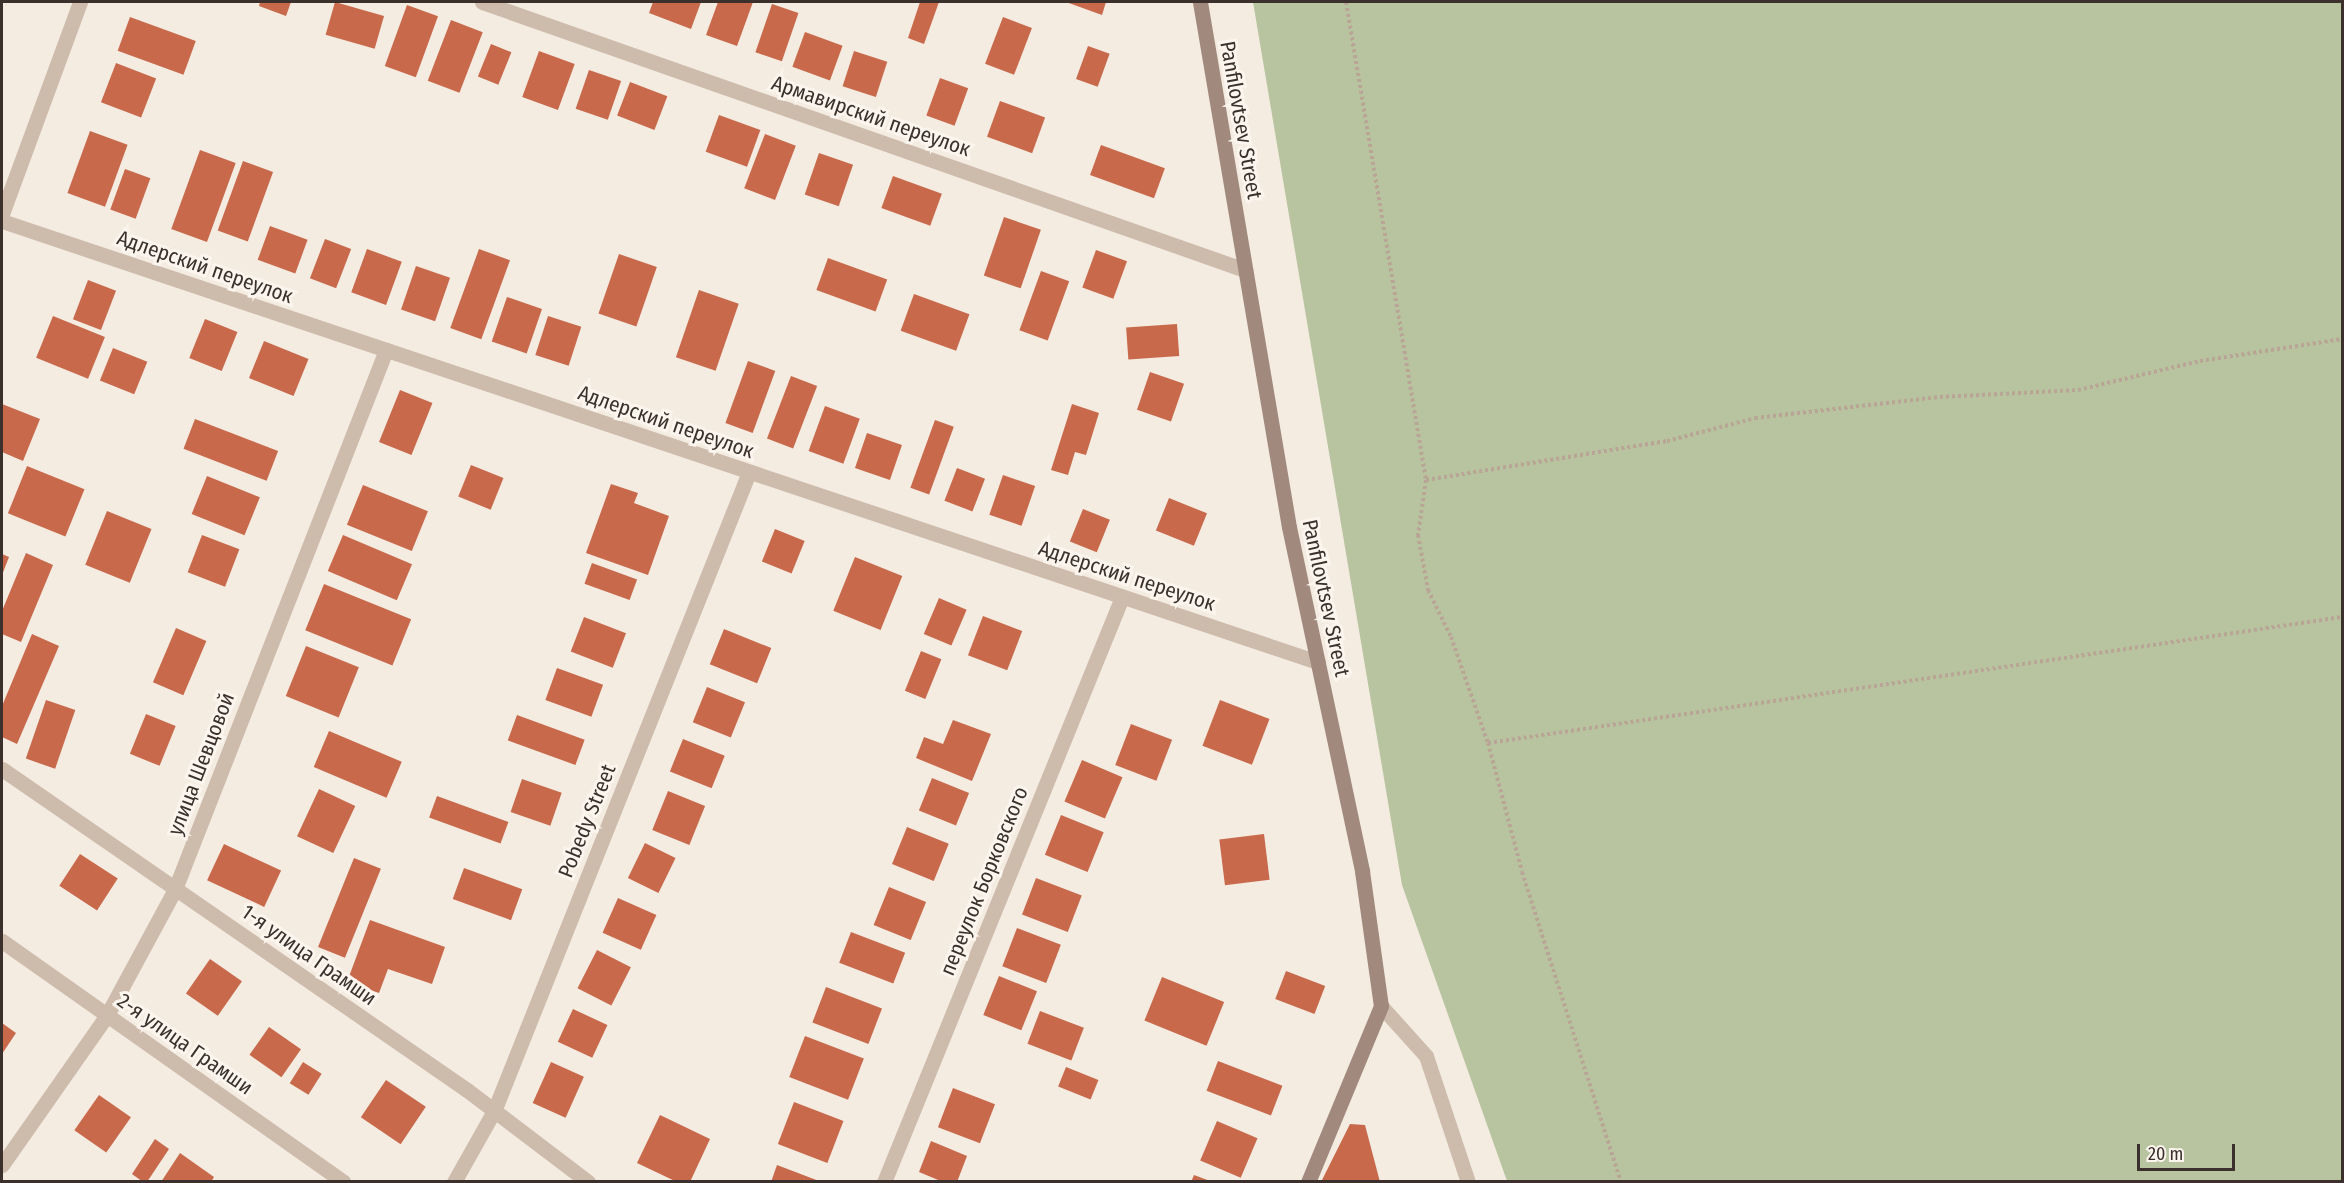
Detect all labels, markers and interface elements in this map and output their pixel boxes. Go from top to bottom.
street label: Panfilovtsev Street [1215,39,1267,201]
street label: Армавирский переулок [768,70,974,162]
street label: Адлерский переулок [114,225,296,309]
street label: Адлерский переулок [575,380,757,464]
street label: Panfilovtsev Street [1297,517,1355,679]
street label: Адлерский переулок [1035,536,1219,616]
street label: улица Шевцовой [162,689,240,839]
street label: Pobedy Street [553,761,621,881]
street label: переулок Борковского [935,783,1033,979]
street label: 1-я улица Грамши [237,899,381,1011]
street label: 2-я улица Грамши [112,988,258,1100]
scale bar [2140,1132,2238,1170]
text: 20 m [2148,1143,2183,1165]

